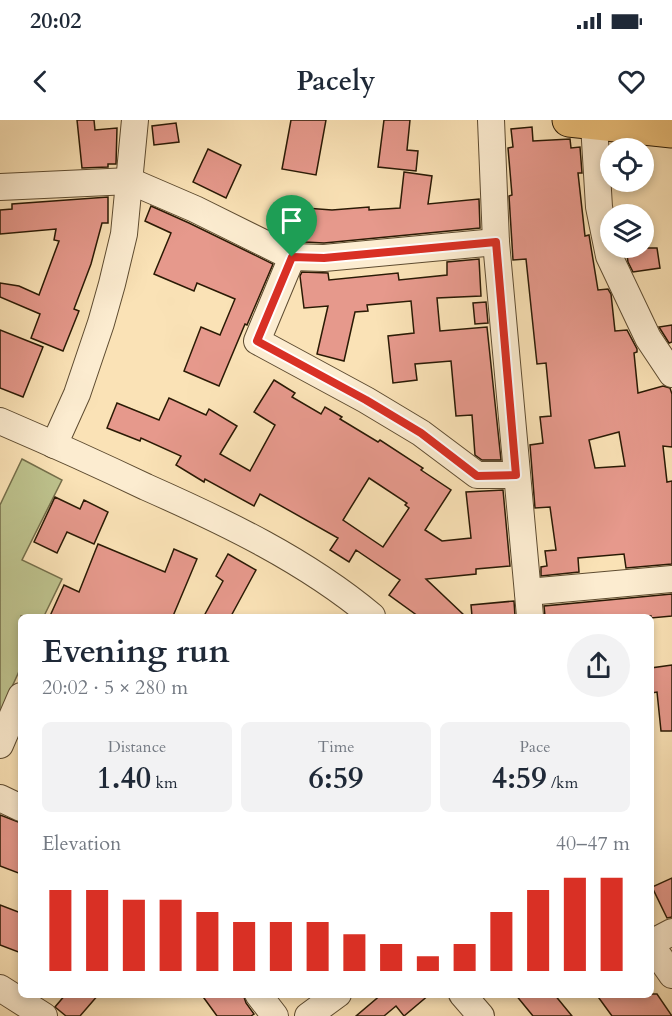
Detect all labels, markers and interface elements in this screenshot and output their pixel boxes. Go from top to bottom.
text: 20:02 [30,6,81,36]
text: Pacely [297,63,375,100]
icon: back [24,65,57,98]
icon: heart [615,65,648,98]
map controls [600,138,654,258]
button: locate [600,138,654,192]
pin [266,195,317,257]
icon: arrive [275,204,308,237]
button: layers [600,204,654,258]
text: Evening run [42,629,230,674]
button: share [567,634,630,697]
text: 20:02 · 5 × 280 m [42,674,188,701]
text: Distance [108,736,166,758]
text: Time [317,736,355,758]
text: Pace [520,736,550,758]
text: 1.40 [96,758,151,799]
text: 6:59 [309,758,363,799]
text: 4:59 [492,758,547,799]
text: km [151,772,178,794]
text: /km [547,772,578,794]
text: Elevation [42,830,121,857]
text: 40–47 m [556,830,630,857]

